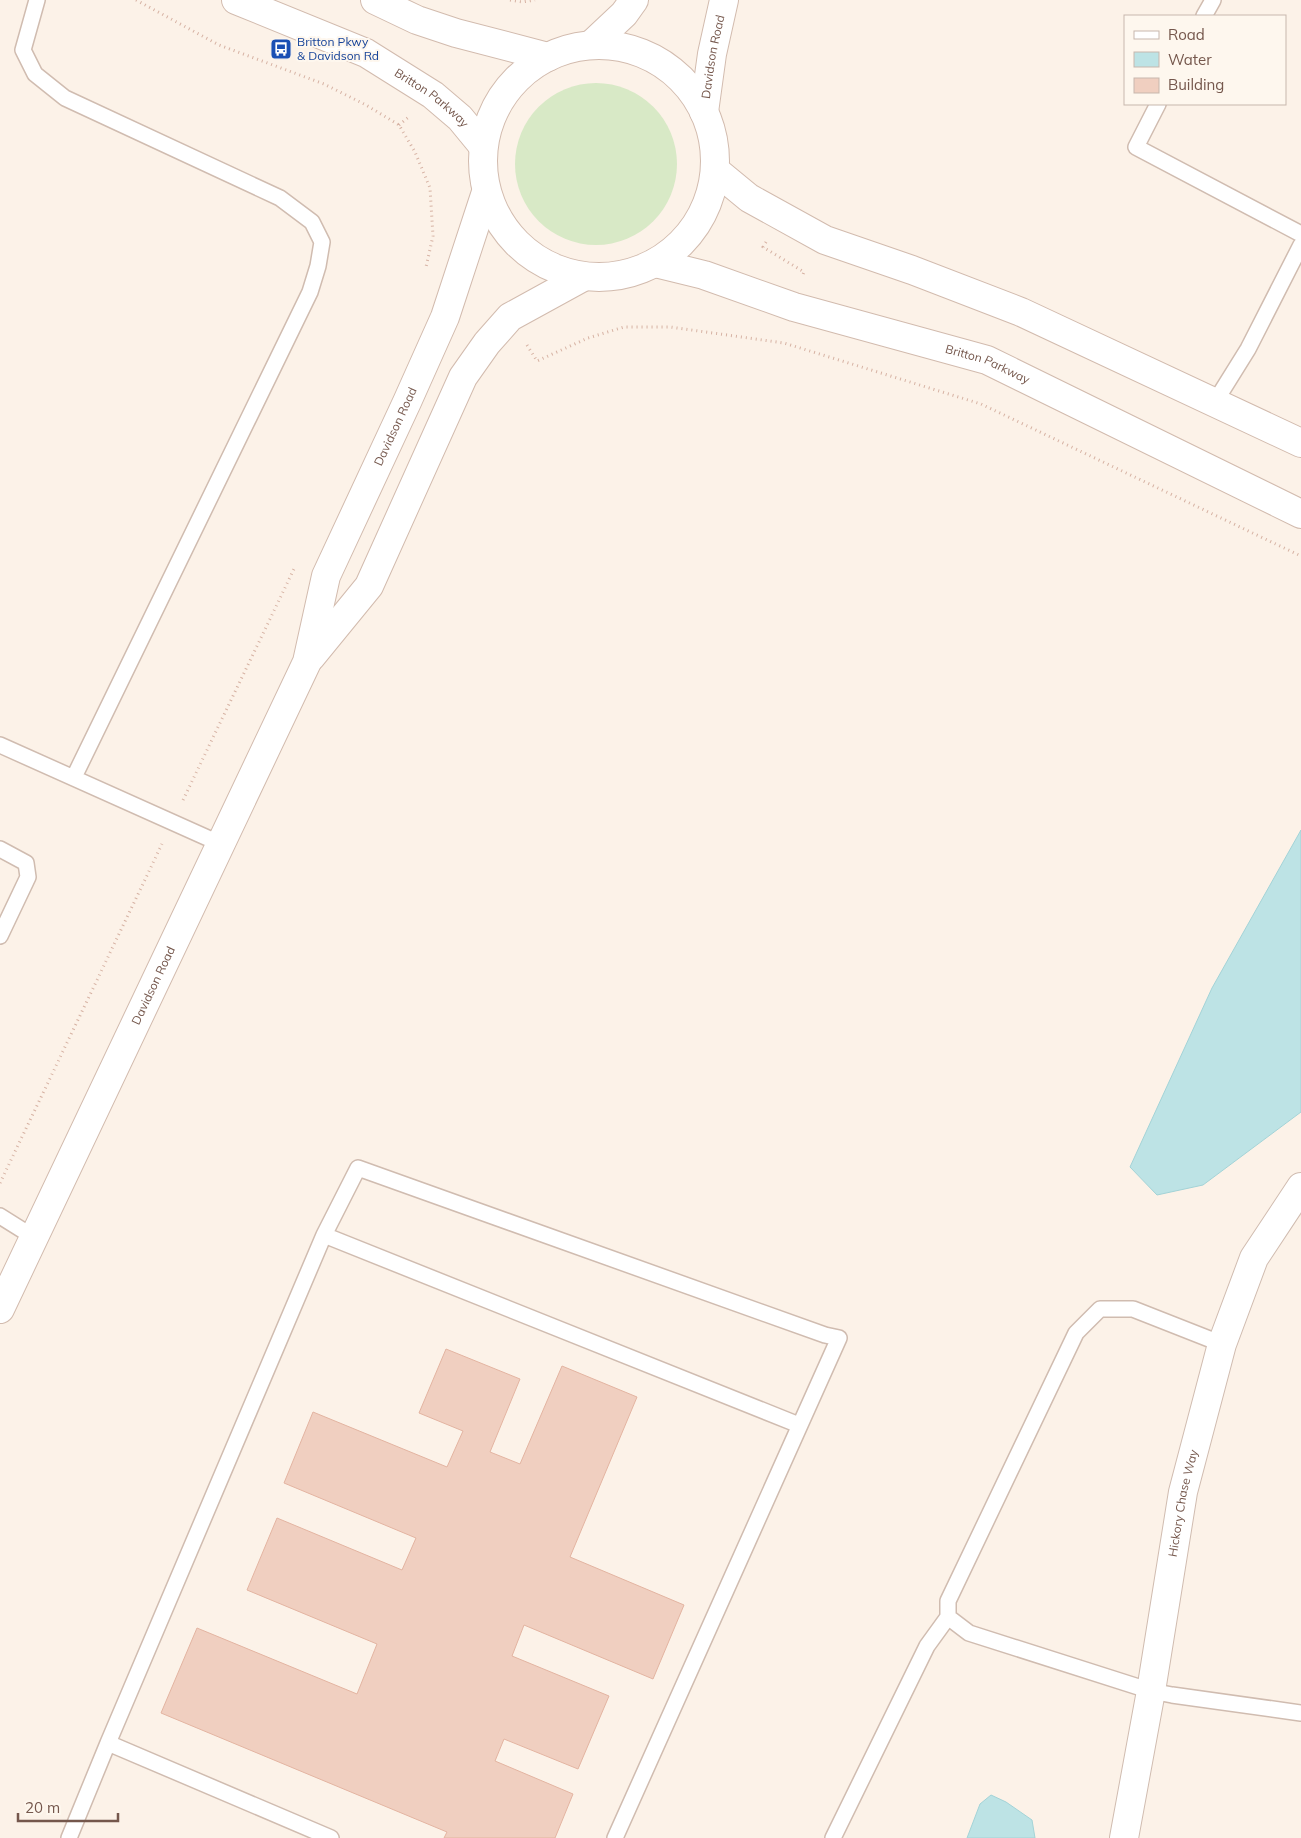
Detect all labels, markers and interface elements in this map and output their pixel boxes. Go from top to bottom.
street label: Davidson Road [698,13,727,100]
legend [1124,15,1286,105]
text: Road [1168,25,1205,44]
place label: Britton Pkwy & Davidson Rd [297,34,379,63]
bus stop icon: Britton Pkwy & Davidson Rd [269,37,293,61]
text: Water [1168,50,1212,69]
street label: Britton Parkway [392,65,473,131]
text: Building [1168,75,1224,94]
street label: Britton Parkway [944,341,1033,387]
street label: Davidson Road [370,385,420,468]
street label: Davidson Road [128,944,178,1027]
street label: Hickory Chase Way [1165,1447,1201,1558]
scale bar [18,1790,118,1822]
text: 20 m [25,1798,60,1817]

